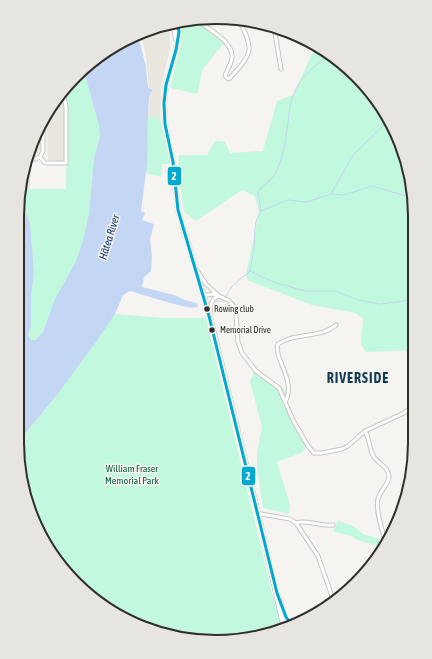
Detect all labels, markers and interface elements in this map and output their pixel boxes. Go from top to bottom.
line badge: 2 [167,166,182,186]
text: 2 [171,170,177,182]
water label: Hātea River [96,212,122,261]
marker: Rowing club [202,304,212,314]
place label: Rowing club [214,304,254,314]
marker: Memorial Drive [207,325,217,335]
place label: Memorial Drive [220,325,271,335]
district label: RIVERSIDE [327,370,389,386]
park label: William Fraser Memorial Park [105,463,159,486]
line badge: 2 [241,466,256,486]
text: 2 [245,470,251,482]

